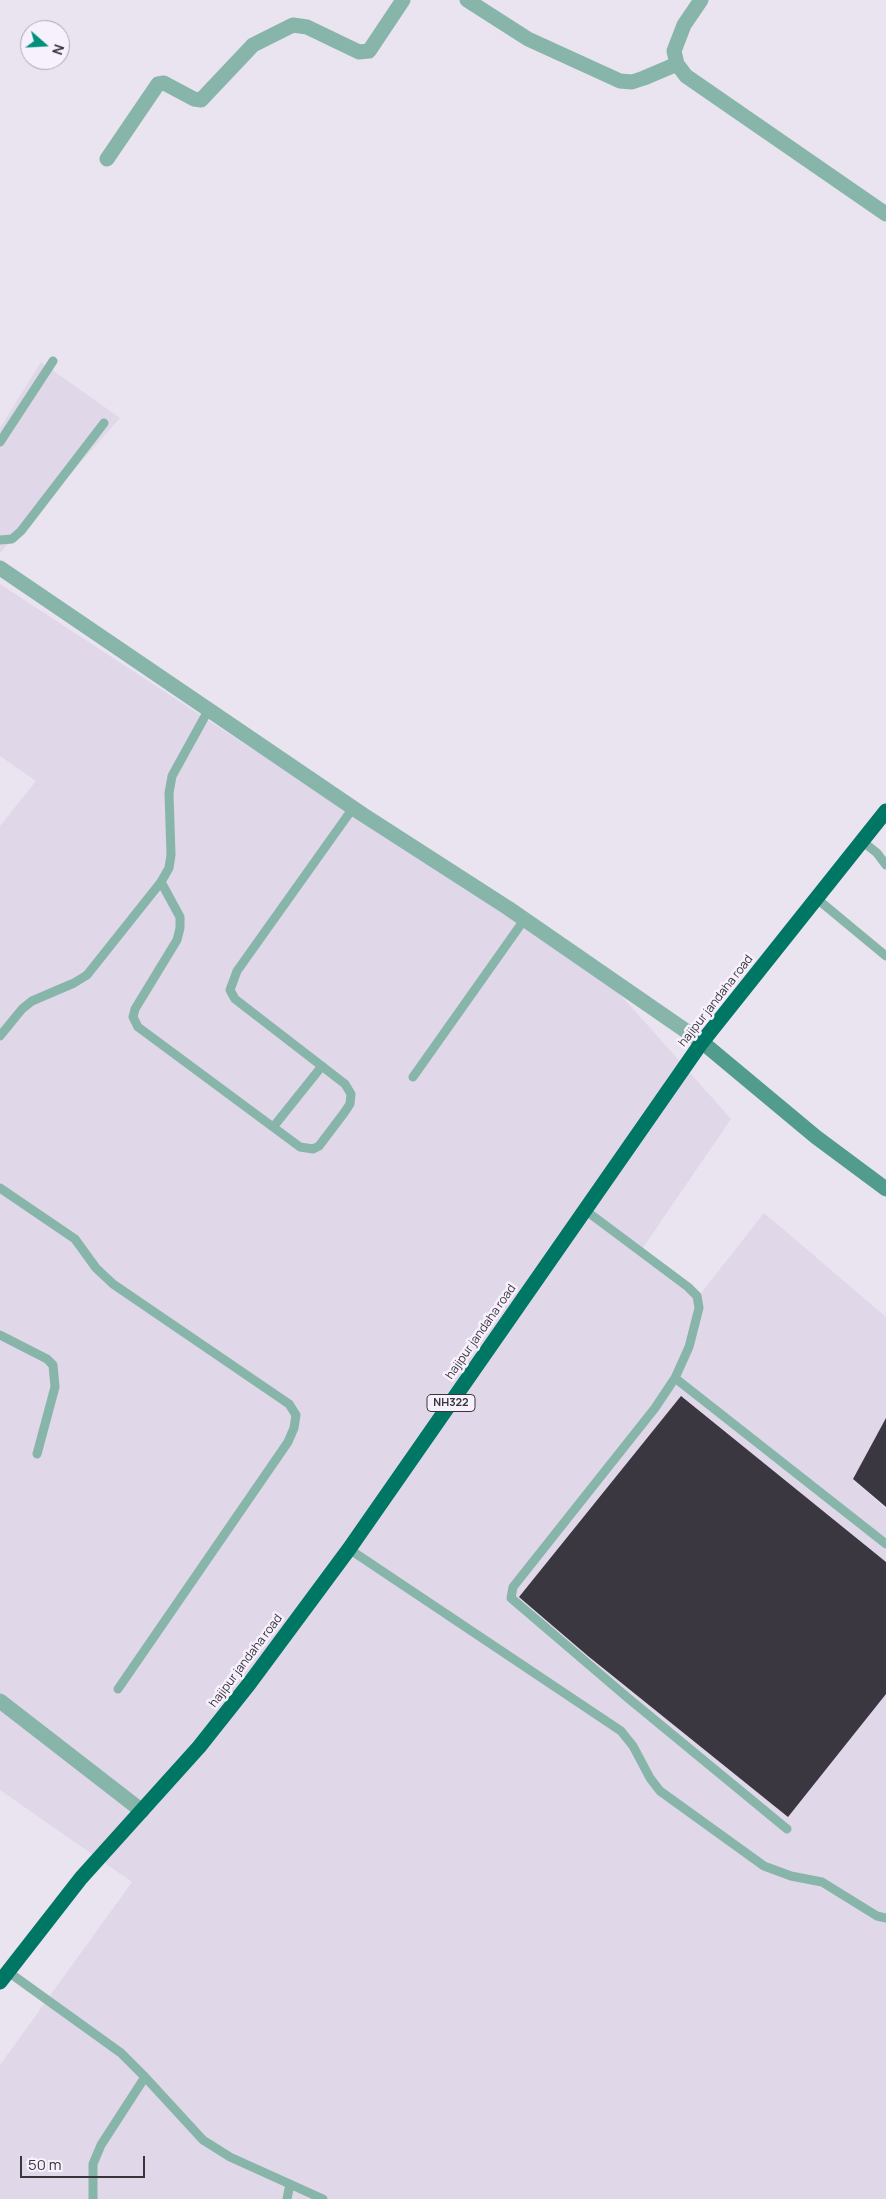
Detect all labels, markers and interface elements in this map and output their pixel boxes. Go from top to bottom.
north arrow [20,20,70,70]
text: N [48,42,69,58]
street label: hajipur jandaha road [676,952,756,1050]
street label: hajipur jandaha road [443,1282,519,1382]
road number: NH322 [427,1395,475,1412]
street label: hajipur jandaha road [206,1612,286,1710]
scale bar [22,2146,148,2178]
text: 50 m [28,2154,62,2175]

